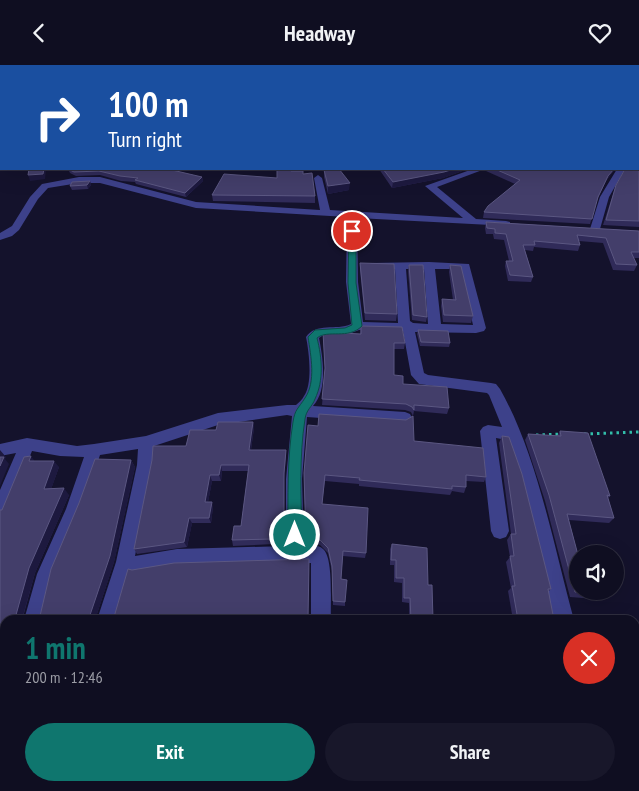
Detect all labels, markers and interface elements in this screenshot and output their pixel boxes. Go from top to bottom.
icon: back [25,19,53,47]
text: Headway [284,19,355,47]
icon: heart [586,19,614,47]
text: 100 m [108,81,189,127]
icon: right [25,85,90,150]
text: Turn right [108,125,182,153]
pin [331,210,373,252]
icon: arrive [338,217,366,245]
position arrow [268,508,320,560]
map controls [569,545,624,600]
button: sound [569,545,624,600]
text: 1 min [25,628,86,667]
button: close [563,632,615,684]
text: 200 m · 12:46 [25,667,103,687]
button: Exit [25,723,315,781]
button: Share [325,723,615,781]

